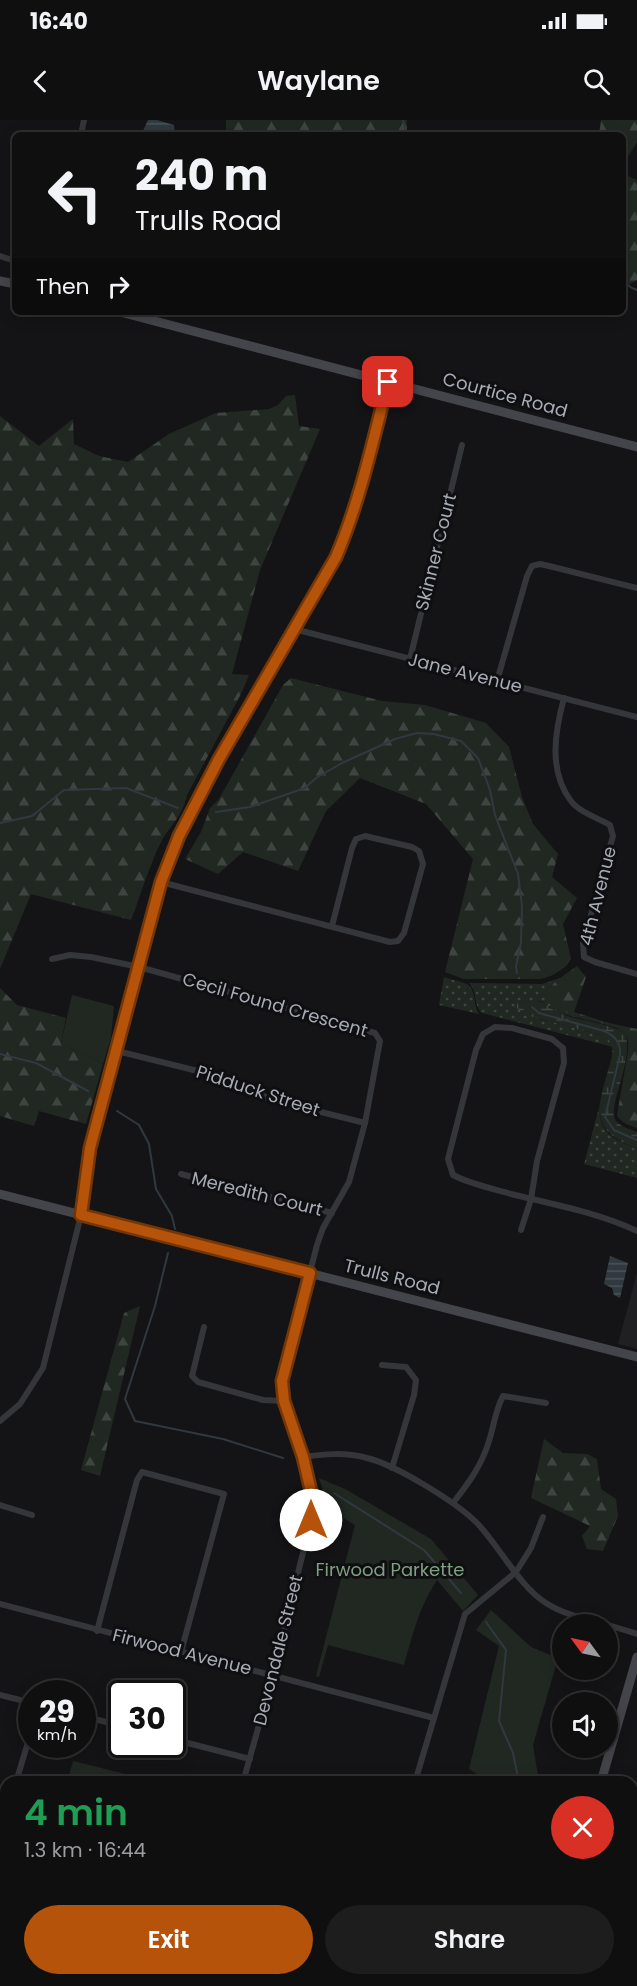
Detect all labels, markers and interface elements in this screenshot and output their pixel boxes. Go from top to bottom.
text: 16:40 [30,6,88,37]
text: Waylane [257,62,380,99]
icon: back [24,65,57,98]
icon: search [580,65,613,98]
text: 240 m [135,146,268,205]
icon: left [36,156,114,234]
text: Trulls Road [135,202,282,239]
icon: right [102,270,135,303]
text: Then [36,271,90,302]
pin [362,356,413,407]
icon: arrive [371,365,404,398]
street label: Courtice Road [440,366,570,423]
street label: Skinner Court [409,491,462,613]
street label: Jane Avenue [405,646,525,699]
street label: 4th Avenue [573,843,622,948]
street label: Cecil Found Crescent [180,966,371,1043]
street label: Pidduck Street [193,1059,323,1122]
street label: Meredith Court [189,1165,325,1222]
street label: Trulls Road [342,1253,443,1300]
position arrow [279,1488,343,1552]
park label: Firwood Parkette [316,1557,465,1582]
street label: Devondale Street [247,1572,308,1728]
north arrow [552,1614,618,1680]
map controls [552,1614,618,1758]
street label: Firwood Avenue [110,1622,254,1681]
speed limit sign: 30 [108,1680,186,1758]
text: 29 [39,1690,75,1733]
button: sound [552,1692,618,1758]
text: km/h [37,1724,77,1745]
text: 4 min [24,1787,128,1838]
button: close [551,1796,614,1859]
text: 1.3 km · 16:44 [24,1836,146,1864]
button: Exit [24,1905,313,1974]
button: Share [325,1905,614,1974]

